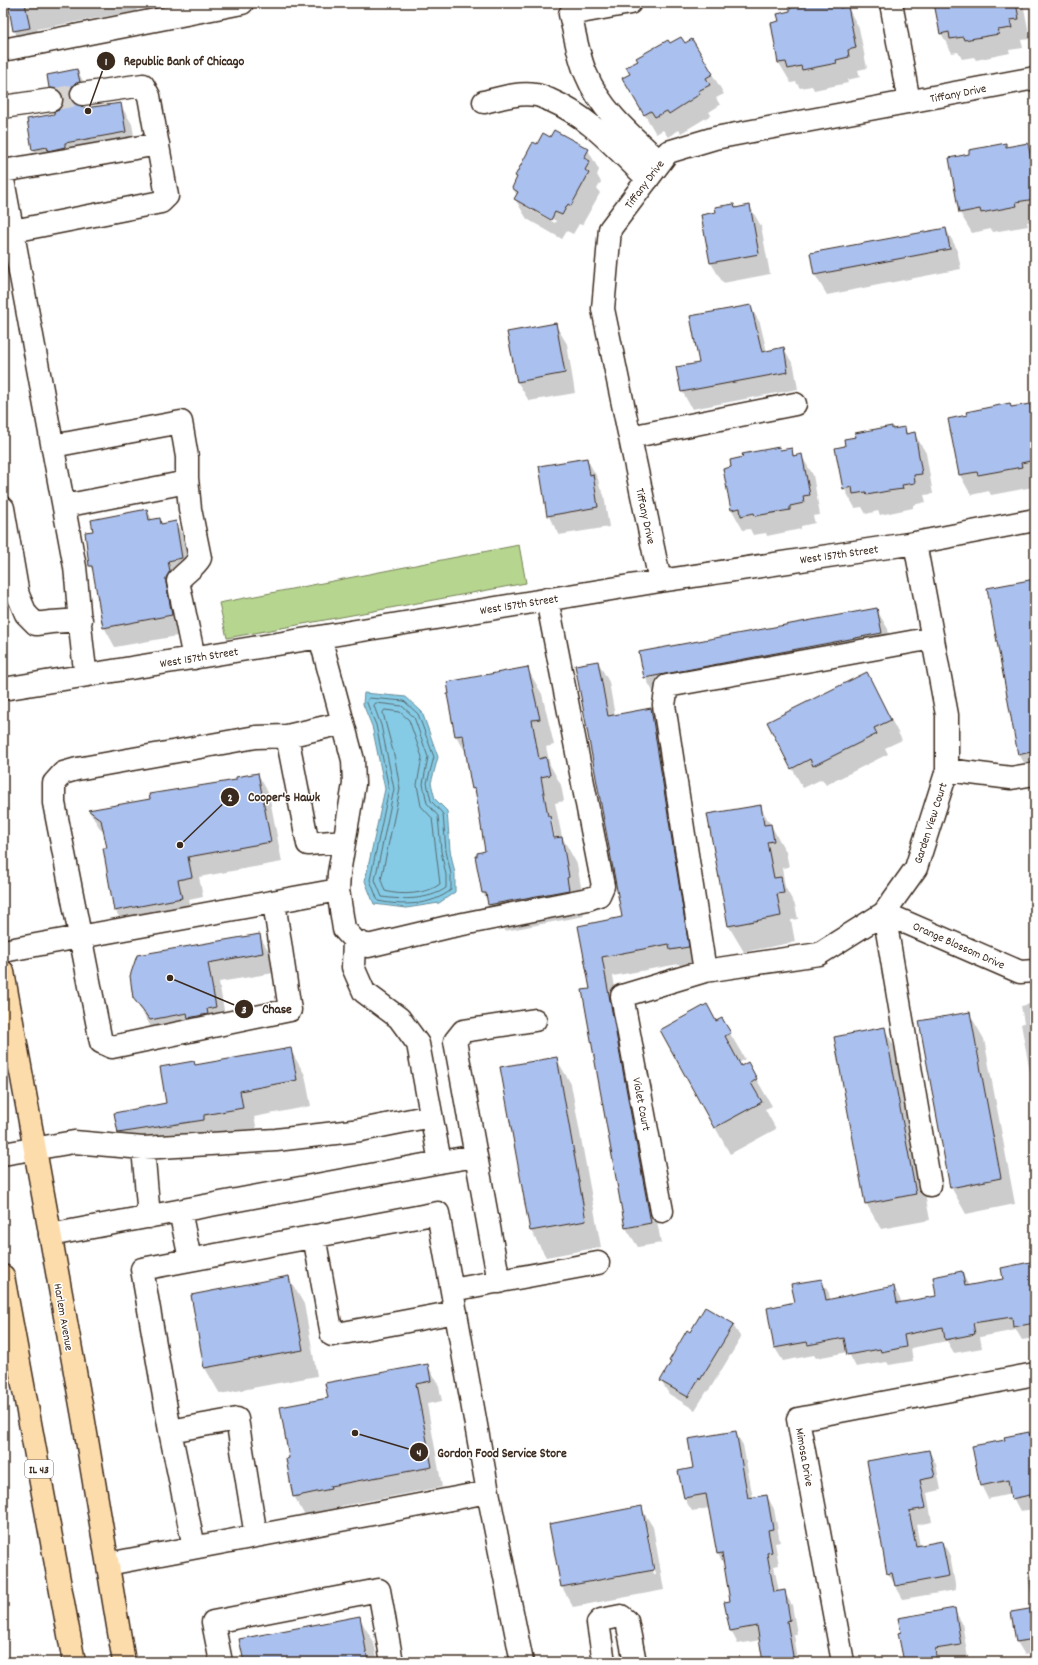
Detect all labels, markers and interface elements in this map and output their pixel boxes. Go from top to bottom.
callout: Republic Bank of Chicago [96,48,253,73]
text: Republic Bank of Chicago [124,53,244,72]
text: 1 [105,54,108,71]
street label: Tiffany Drive [929,81,988,108]
street label: Tiffany Drive [621,157,669,213]
street label: Tiffany Drive [630,487,659,546]
street label: West 157th Street [799,541,880,569]
street label: West 157th Street [479,591,560,620]
street label: West 157th Street [159,644,240,673]
street label: Garden View Court [910,780,953,866]
callout: Cooper's Hawk [220,784,328,809]
text: Cooper's Hawk [248,789,321,808]
text: 2 [227,790,233,807]
street label: Orange Blossom Drive [910,918,1007,974]
callout: Chase [234,996,300,1021]
text: Chase [262,1001,292,1020]
text: 3 [241,1002,247,1019]
street label: Violet Court [627,1076,654,1133]
street label: Harlem Avenue [48,1282,77,1352]
street label: Mimosa Drive [790,1427,817,1488]
callout: Gordon Food Service Store [409,1440,575,1465]
text: 4 [417,1445,422,1462]
text: Gordon Food Service Store [437,1445,567,1464]
road number: IL 43 [25,1460,53,1478]

